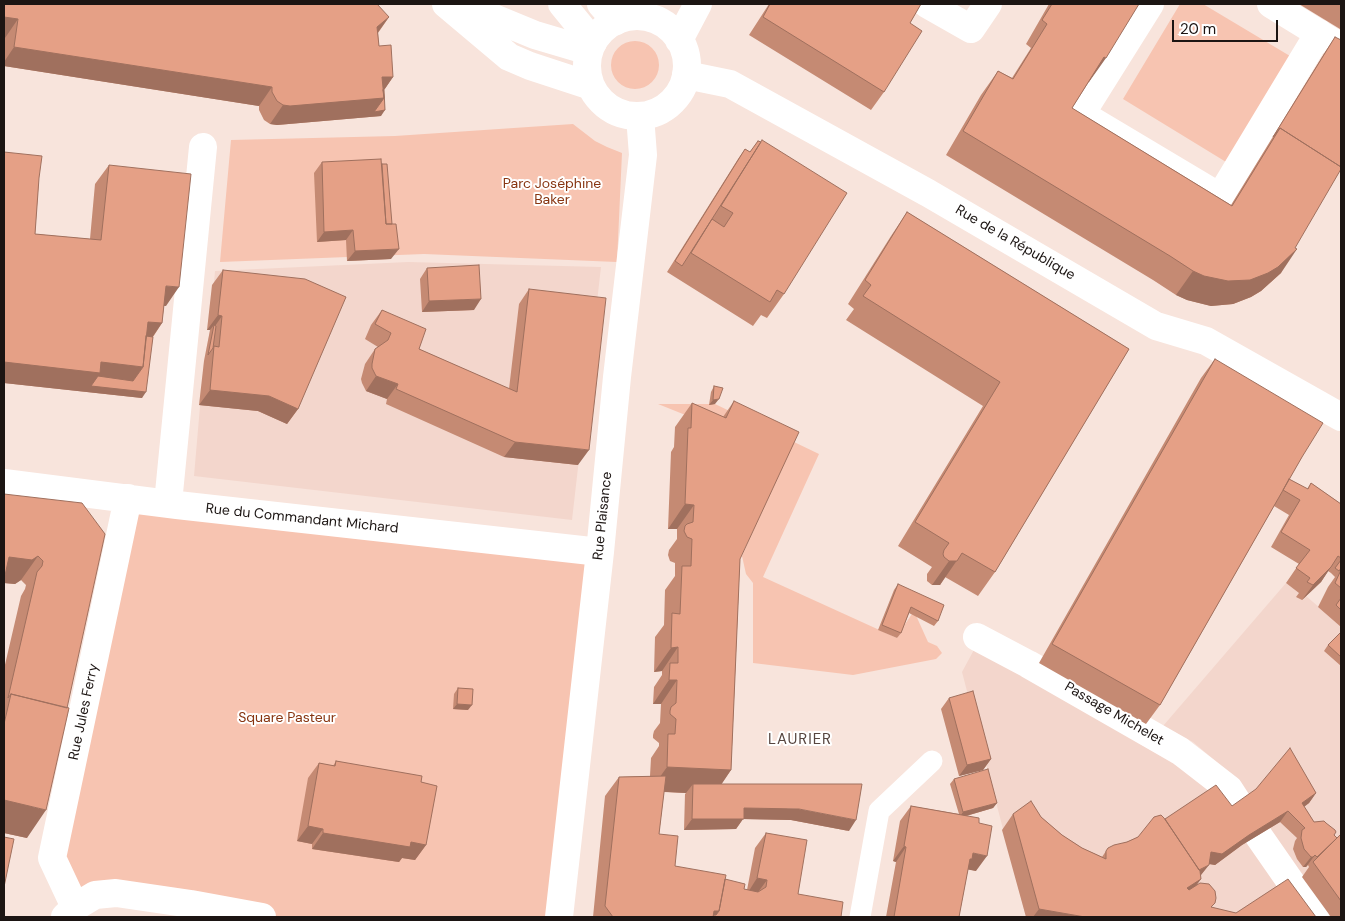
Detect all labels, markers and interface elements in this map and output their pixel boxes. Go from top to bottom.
scale bar [1175,10,1281,42]
text: 20 m [1180,19,1216,39]
park label: Parc Joséphine Baker [503,176,601,208]
street label: Rue de la République [952,202,1078,284]
street label: Rue Plaisance [590,471,616,561]
street label: Rue du Commandant Michard [205,501,399,537]
street label: Rue Jules Ferry [66,662,102,762]
street label: Passage Michelet [1061,679,1167,749]
park label: Square Pasteur [238,710,336,726]
district label: LAURIER [767,731,833,749]

